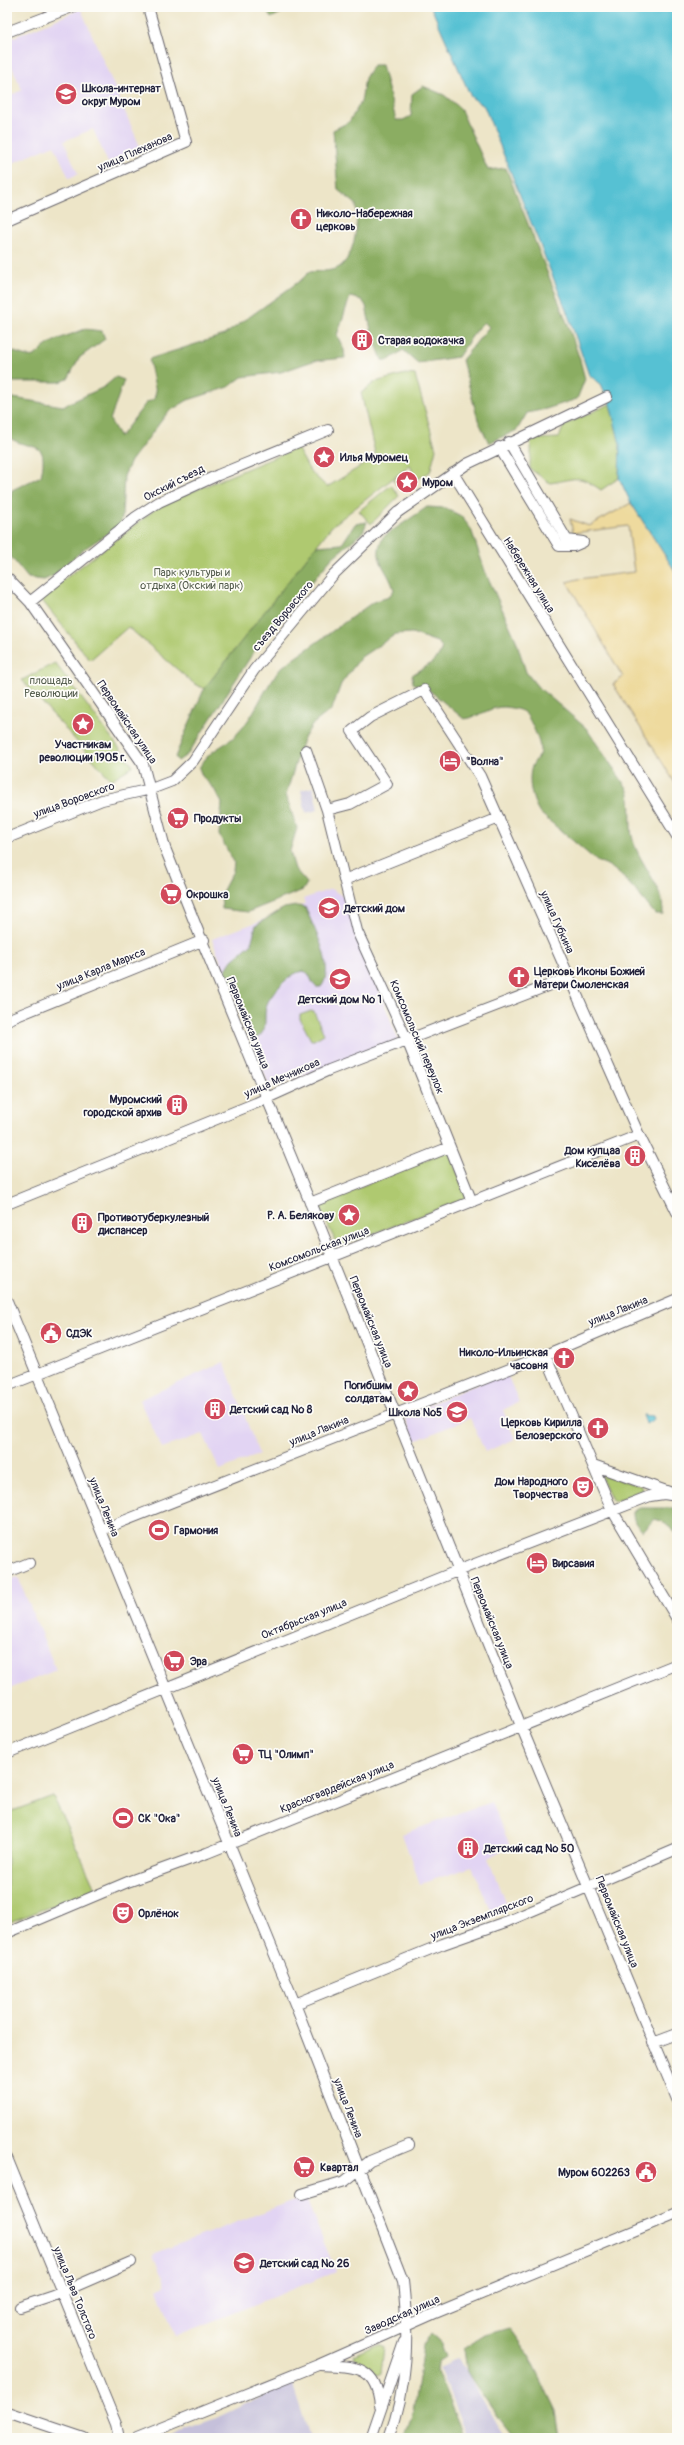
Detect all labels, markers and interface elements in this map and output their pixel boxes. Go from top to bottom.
school or university icon: Школа-интернат округ Муром [53,81,79,107]
place label: Школа-интернат округ Муром [81,82,161,108]
street label: улица Плеханова [95,130,174,175]
church icon: Николо-Набережная церковь [288,206,314,232]
place label: Николо-Набережная церковь [316,207,413,233]
building icon: Старая водокачка [349,327,375,353]
place label: Старая водокачка [378,334,464,347]
place icon: Илья Муромец [311,444,337,470]
place label: Илья Муромец [340,451,408,464]
street label: Окский съезд [142,462,207,504]
place icon: Муром [394,469,420,495]
place label: Муром [422,476,453,489]
street label: Набережная улица [501,535,557,615]
park label: Парк культуры и отдыха (Окский парк) [140,566,244,592]
street label: съезд Воровского [250,578,316,654]
park label: площадь Революции [24,674,78,700]
street label: Первомайская улица [94,678,160,766]
place icon: Участникам революции 1905 г. [70,711,96,737]
place label: Участникам революции 1905 г. [39,738,127,764]
hotel icon: "Волна" [437,748,463,774]
place label: "Волна" [466,755,503,768]
street label: улица Воровского [31,779,116,821]
supermarket icon: Продукты [165,805,191,831]
place label: Продукты [194,812,241,825]
supermarket icon: Окрошка [158,881,184,907]
place label: Окрошка [186,888,228,901]
street label: улица Губкина [537,888,577,955]
school or university icon: Детский дом [316,895,342,921]
place label: Детский дом [343,902,405,915]
street label: улица Карла Маркса [54,945,147,993]
church icon: Церковь Иконы Божией Матери Смоленская [506,964,532,990]
place label: Церковь Иконы Божией Матери Смоленская [534,965,645,991]
school or university icon: Детский дом № 1 [327,966,353,992]
street label: Первомайская улица [224,975,272,1071]
street label: Комсомольский переулок [387,978,447,1096]
place label: Детский дом № 1 [297,993,382,1006]
street label: улица Мечникова [241,1056,322,1101]
building icon: Муромский городской архив [164,1092,190,1118]
place label: Муромский городской архив [83,1093,163,1119]
building icon: Дом купцаа Киселёва [622,1143,648,1169]
place label: Дом купцаа Киселёва [564,1144,620,1170]
place icon: Р. А. Белякову [336,1202,362,1228]
place label: Р. А. Белякову [267,1209,334,1222]
building icon: Противотуберкулезный диспансер [69,1210,95,1236]
place label: Противотуберкулезный диспансер [97,1211,209,1237]
street label: Комсомольская улица [267,1224,371,1274]
street label: Первомайская улица [347,1274,395,1370]
street label: улица Лакина [586,1293,649,1329]
public building icon: СДЭК [38,1320,64,1346]
place label: СДЭК [66,1327,92,1340]
church icon: Николо-Ильинская часовня [551,1345,577,1371]
place label: Николо-Ильинская часовня [459,1346,548,1372]
place icon: Погибшим солдатам [395,1378,421,1404]
place label: Погибшим солдатам [344,1379,392,1405]
building icon: Детский сад № 8 [202,1396,228,1422]
school or university icon: Школа №5 [444,1399,470,1425]
place label: Детский сад № 8 [229,1403,313,1416]
place label: Школа №5 [388,1406,442,1419]
street label: улица Лакина [287,1413,350,1449]
church icon: Церковь Кирилла Белозерского [585,1415,611,1441]
place label: Церковь Кирилла Белозерского [501,1416,582,1442]
theatre icon: Дом Народного Творчества [570,1474,596,1500]
street label: улица Ленина [86,1475,122,1539]
place label: Дом Народного Творчества [494,1475,568,1501]
sports icon: Гармония [146,1517,172,1543]
place label: Гармония [174,1524,218,1537]
hotel icon: Вирсавия [524,1550,550,1576]
place label: Вирсавия [552,1557,595,1570]
street label: Первомайская улица [468,1575,516,1671]
street label: Октябрьская улица [259,1596,349,1642]
supermarket icon: Эра [161,1648,187,1674]
place label: Эра [190,1655,207,1668]
supermarket icon: ТЦ "Олимп" [230,1741,256,1767]
place label: ТЦ "Олимп" [257,1748,314,1761]
street label: Красногвардейская улица [278,1758,396,1816]
street label: улица Ленина [209,1775,245,1839]
sports icon: СК "Ока" [110,1805,136,1831]
place label: СК "Ока" [138,1812,180,1825]
building icon: Детский сад № 50 [455,1835,481,1861]
place label: Детский сад № 50 [483,1842,575,1855]
street label: Первомайская улица [593,1874,641,1970]
street label: улица Экземплярского [428,1891,535,1943]
theatre icon: Орлёнок [110,1900,136,1926]
place label: Орлёнок [138,1907,179,1920]
street label: улица Ленина [330,2075,365,2140]
supermarket icon: Квартал [291,2154,317,2180]
public building icon: Муром 602263 [633,2159,659,2185]
place label: Квартал [320,2161,359,2174]
place label: Муром 602263 [558,2166,630,2179]
street label: улица Льва Толстого [50,2244,100,2341]
school or university icon: Детский сад № 26 [231,2250,257,2276]
place label: Детский сад № 26 [259,2257,350,2270]
street label: Заводская улица [362,2293,442,2337]

